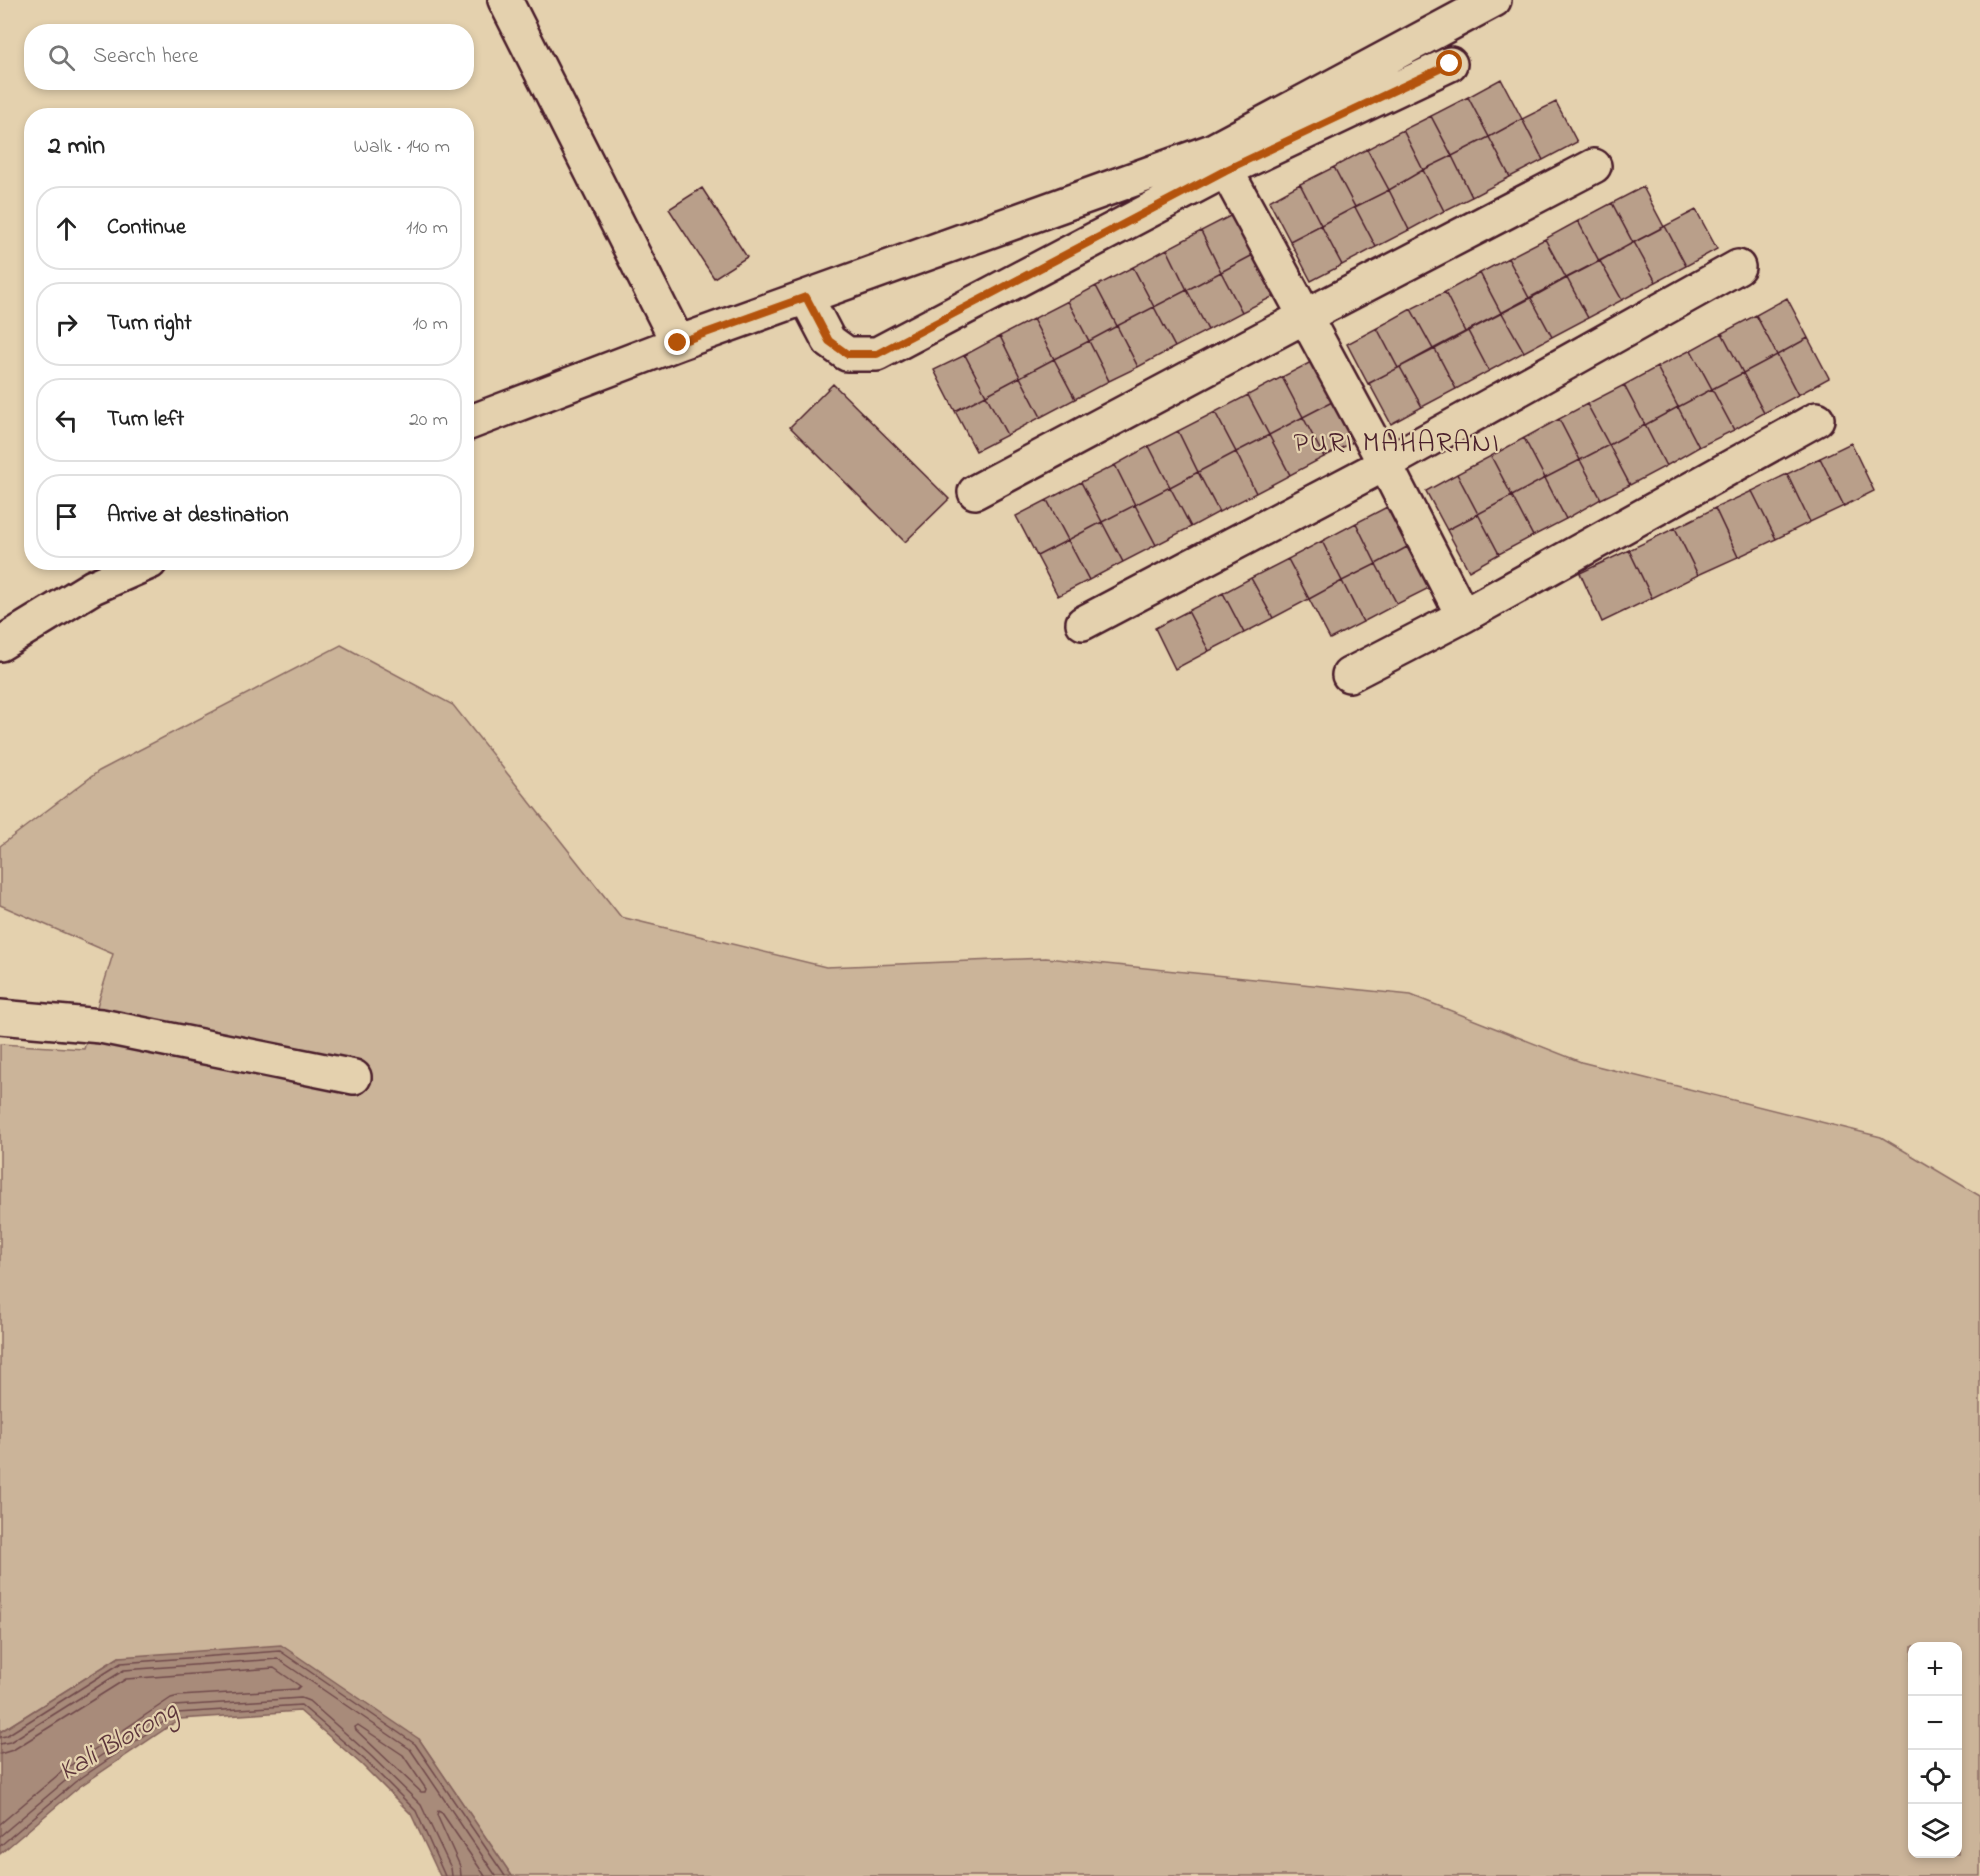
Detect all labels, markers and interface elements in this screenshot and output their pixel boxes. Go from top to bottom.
search box [24,24,474,90]
icon: search [45,41,78,74]
text: Search here [93,41,198,73]
route start [1436,50,1462,76]
text: 2 min [48,128,105,166]
text: Walk · 140 m [354,133,450,162]
icon: ahead [50,212,83,245]
text: Continue [107,212,186,244]
text: 110 m [406,214,448,243]
icon: right [50,308,83,341]
text: Turn right [107,308,192,340]
text: 10 m [412,310,448,339]
route end [664,329,690,355]
icon: left [50,404,83,437]
text: Turn left [107,404,184,436]
text: 20 m [409,406,448,435]
district label: PURI MAHARANI [1294,424,1500,465]
icon: arrive [50,500,83,533]
text: Arrive at destination [107,500,289,532]
map controls [1908,1642,1962,1858]
button: + [1908,1642,1962,1696]
water label: Kali Blorong [52,1691,187,1793]
button: − [1908,1696,1962,1750]
button: locate [1908,1750,1962,1804]
button: layers [1908,1804,1962,1858]

